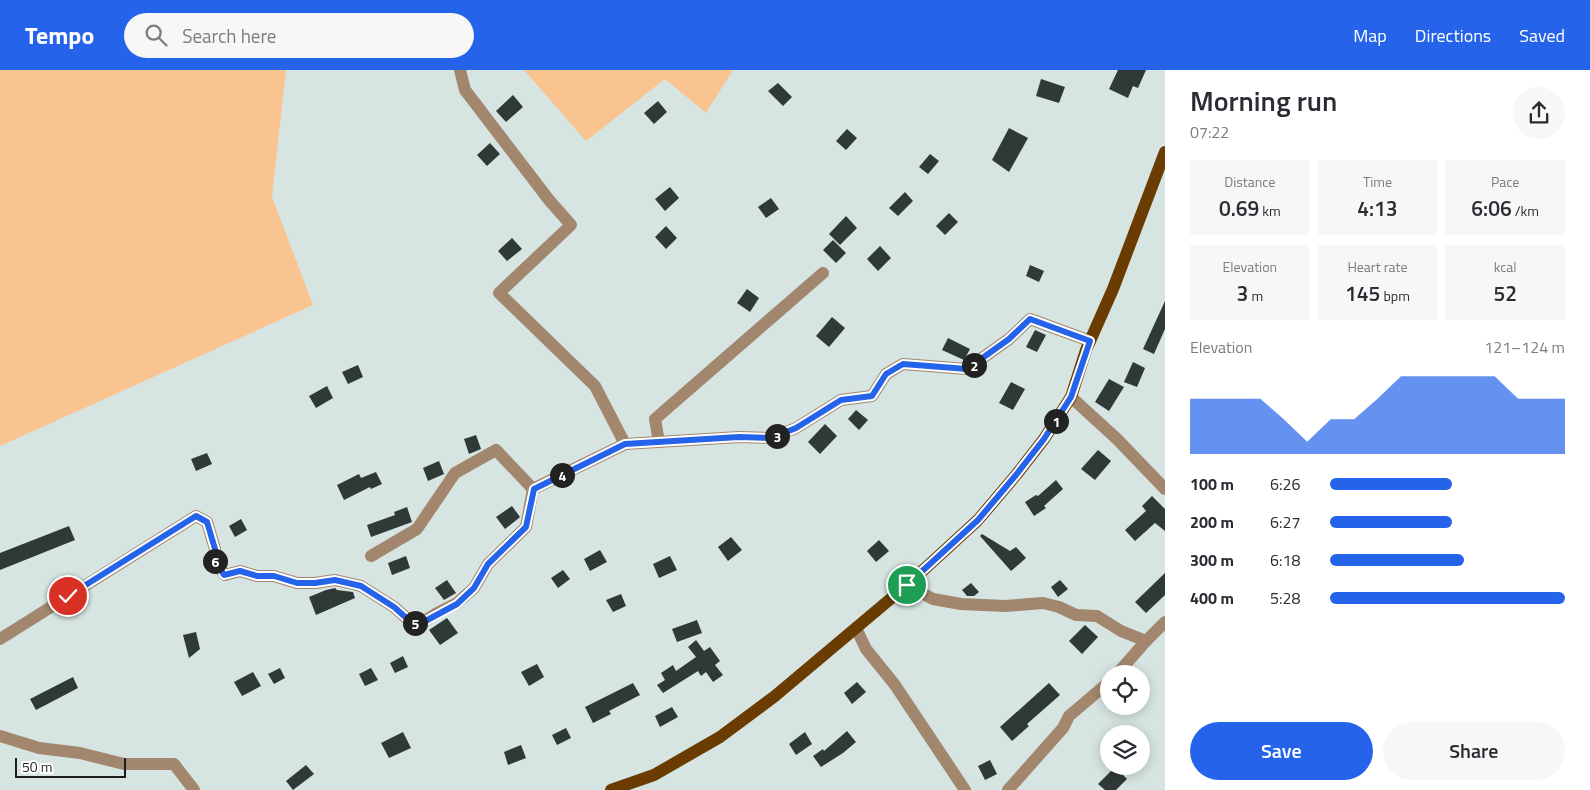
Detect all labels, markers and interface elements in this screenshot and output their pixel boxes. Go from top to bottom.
search box [124,13,474,58]
text: Tempo [25,17,94,53]
icon: search [142,21,170,49]
text: Search here [182,21,276,50]
text: Map [1353,22,1387,49]
text: Directions [1415,22,1491,49]
text: Saved [1519,22,1565,49]
text: Morning run [1190,79,1337,122]
button: share [1513,87,1565,139]
text: 07:22 [1190,120,1229,144]
text: Distance [1224,171,1275,192]
text: Time [1363,171,1392,192]
text: Pace [1491,171,1519,192]
text: 0.69 [1219,192,1259,224]
text: 4:13 [1357,192,1398,224]
text: 6:06 [1471,192,1512,224]
text: km [1259,200,1281,221]
text: /km [1512,200,1539,221]
text: Elevation [1223,256,1277,277]
text: Heart rate [1347,256,1408,277]
text: kcal [1494,256,1517,277]
text: 3 [1237,277,1248,309]
text: 145 [1345,277,1380,309]
text: 52 [1493,277,1517,309]
text: m [1248,285,1263,306]
text: bpm [1380,285,1410,306]
text: Elevation [1190,335,1252,359]
text: 121–124 m [1484,335,1565,359]
pin: 2 [962,352,986,378]
text: 2 [971,355,978,376]
pin: 1 [1044,408,1068,434]
text: 1 [1053,411,1060,432]
pin: 3 [764,424,790,448]
text: 3 [774,426,781,447]
pin: 4 [550,462,574,488]
text: 4 [559,465,566,486]
text: 100 m [1190,472,1234,496]
text: 6:26 [1270,472,1300,496]
text: 200 m [1190,510,1234,534]
text: 6:27 [1270,510,1300,534]
pin: 6 [202,548,228,574]
text: 300 m [1190,548,1234,572]
text: 6:18 [1270,548,1300,572]
text: 6 [212,551,219,572]
pin [886,564,928,606]
icon: arrive [893,571,921,599]
pin [47,575,89,617]
icon: check [54,582,82,610]
text: 400 m [1190,586,1234,610]
text: 5:28 [1270,586,1300,610]
pin: 5 [402,610,428,636]
text: 5 [412,613,419,634]
map controls [1100,665,1150,775]
button: locate [1100,665,1150,715]
button: Save [1190,722,1373,780]
button: Share [1383,722,1565,780]
button: layers [1100,725,1150,775]
scale bar [15,755,126,778]
text: 50 m [22,756,52,777]

